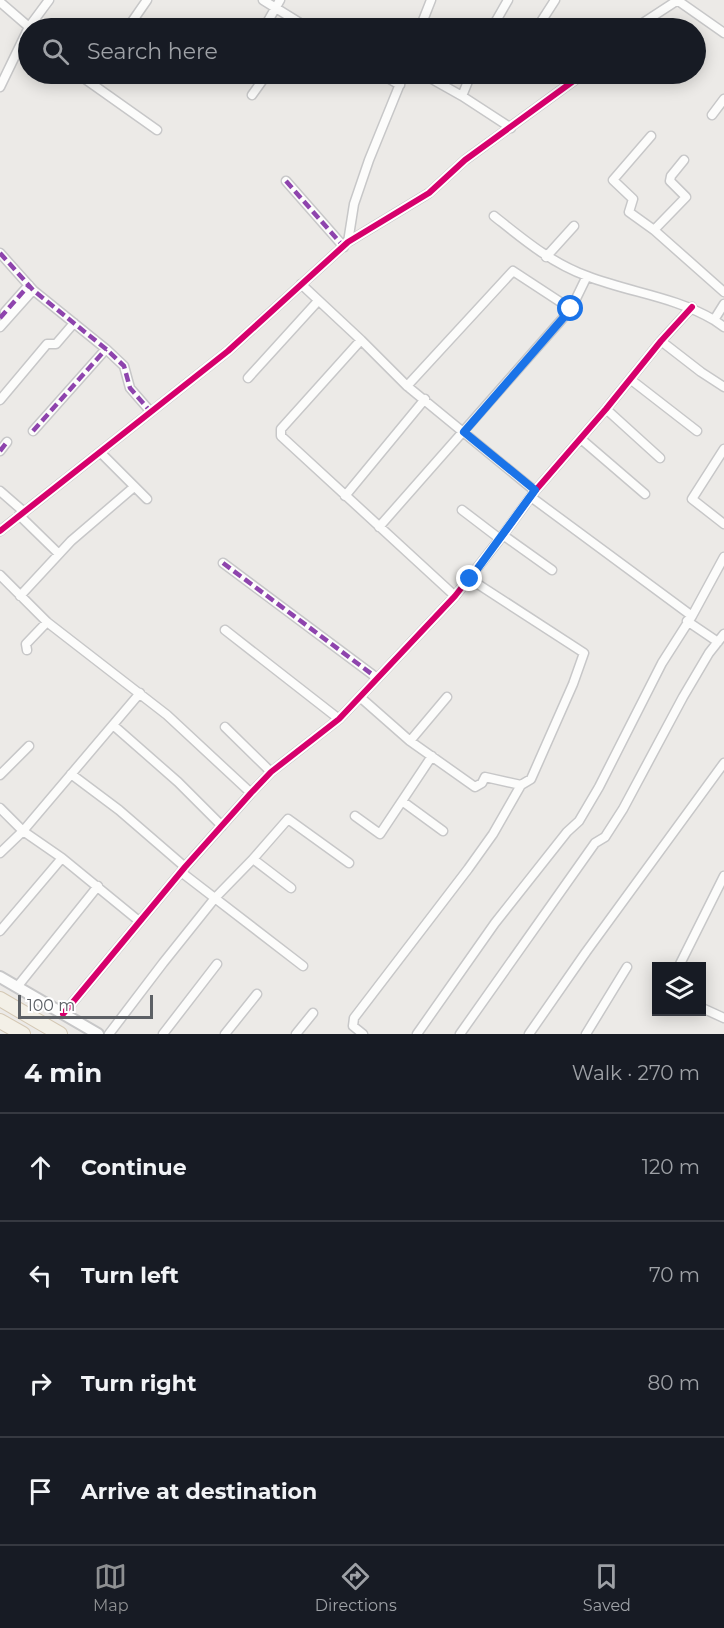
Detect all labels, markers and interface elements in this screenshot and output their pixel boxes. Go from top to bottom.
search box [18,18,706,84]
icon: search [39,35,72,68]
text: Search here [87,38,218,65]
route start [557,295,583,321]
route end [456,565,482,591]
map controls [652,962,706,1016]
button: layers [652,962,706,1016]
scale bar [18,992,153,1019]
text: 100 m [27,996,75,1015]
text: 4 min [24,1057,102,1089]
text: Walk · 270 m [572,1061,700,1085]
icon: ahead [24,1151,57,1184]
text: Continue [81,1154,187,1181]
text: 120 m [642,1155,700,1179]
icon: left [24,1259,57,1292]
text: Turn left [81,1262,179,1289]
text: 70 m [649,1263,700,1287]
icon: right [24,1367,57,1400]
text: Turn right [81,1370,196,1397]
text: 80 m [648,1371,700,1395]
icon: arrive [24,1475,57,1508]
text: Arrive at destination [81,1478,317,1505]
tab: Map [93,1560,129,1615]
tab: Directions [315,1560,397,1615]
tab: Saved [583,1560,631,1615]

